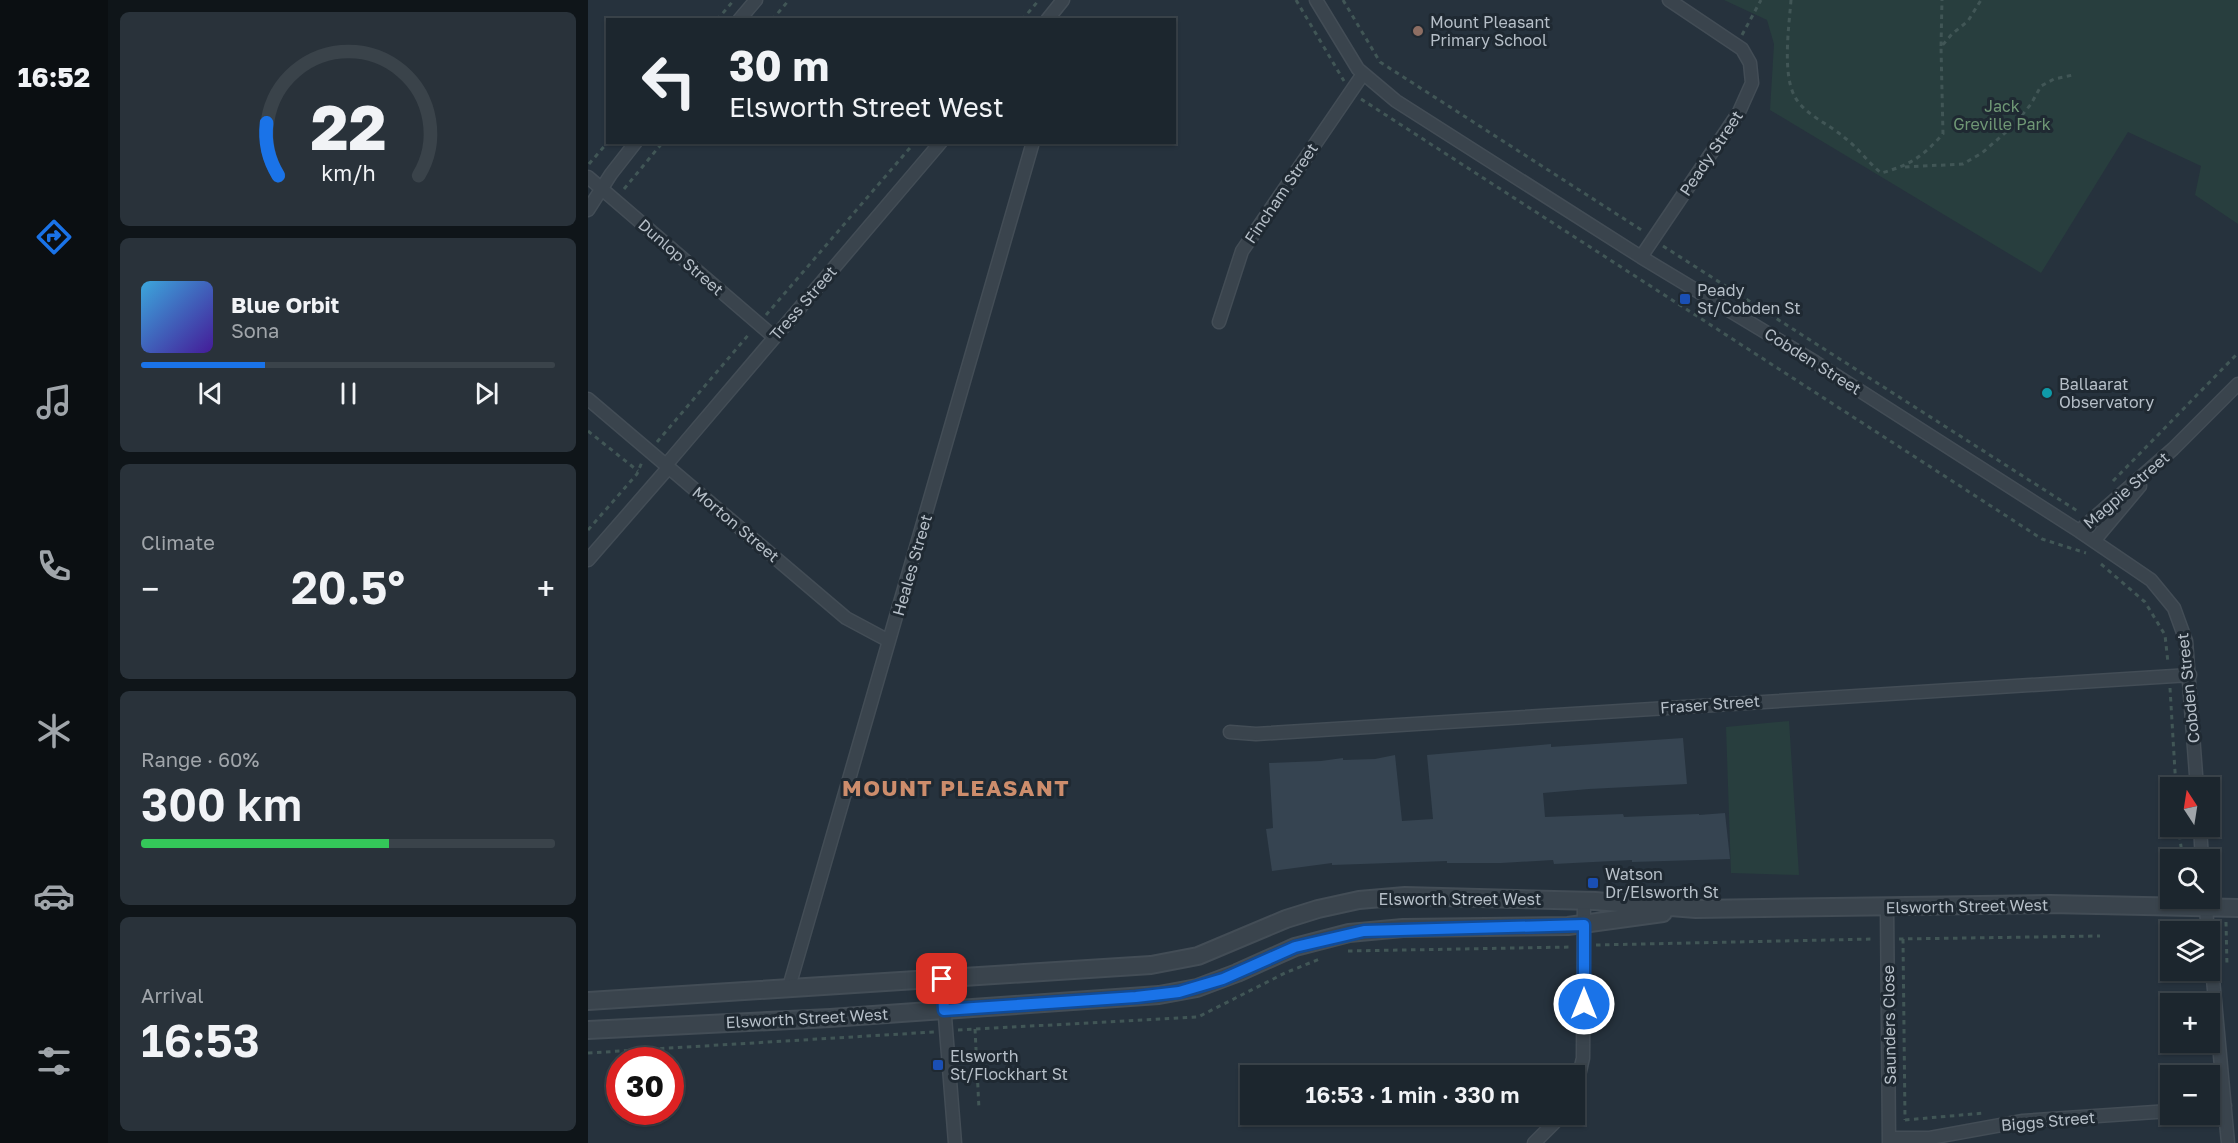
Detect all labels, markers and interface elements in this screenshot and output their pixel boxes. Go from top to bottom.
place label: Mount Pleasant Primary School [1430,12,1550,50]
marker: Mount Pleasant Primary School [1411,24,1425,38]
text: 30 m [729,40,829,90]
icon: left [630,42,708,120]
text: 16:52 [18,61,90,93]
text: 22 [310,89,386,164]
text: Elsworth Street West [729,91,1004,123]
park label: Jack Greville Park [1953,96,2051,134]
street label: Peady Street [1675,106,1747,200]
street label: Fincham Street [1240,139,1322,247]
text: km/h [321,160,375,186]
street label: Dunlop Street [634,215,728,299]
icon: directions [33,216,75,258]
street label: Tress Street [765,262,841,344]
place label: Peady St/Cobden St [1697,280,1801,318]
text: Blue Orbit [231,291,339,318]
marker: Peady St/Cobden St [1678,292,1692,306]
text: Sona [231,318,279,342]
street label: Cobden Street [1761,323,1865,399]
place label: Ballaarat Observatory [2059,374,2154,412]
icon: previous [194,377,227,410]
icon: pause [332,377,365,410]
icon: next [470,377,503,410]
icon: music [33,381,75,423]
marker: Ballaarat Observatory [2040,386,2054,400]
street label: Magpie Street [2079,447,2173,533]
street label: Morton Street [689,482,783,566]
street label: Heales Street [888,512,936,618]
text: Climate [141,530,215,554]
icon: phone [33,545,75,587]
text: 20.5° [291,560,405,614]
text: − [141,569,159,608]
text: + [537,569,555,608]
street label: Cobden Street [2172,632,2204,744]
street label: Fraser Street [1659,691,1761,717]
icon: climate [33,710,75,752]
text: Range · 60% [141,747,259,771]
district label: MOUNT PLEASANT [842,774,1070,801]
text: 300 km [141,777,302,831]
north arrow [2160,777,2220,837]
map controls [2160,777,2220,1125]
button: search [2160,849,2220,909]
place label: Watson Dr/Elsworth St [1605,864,1719,902]
icon: car [33,875,75,917]
marker: Watson Dr/Elsworth St [1586,876,1600,890]
street label: Elsworth Street West [1379,889,1541,909]
street label: Elsworth Street West [1885,895,2049,917]
button: layers [2160,921,2220,981]
pin [916,953,967,1004]
icon: arrive [925,962,958,995]
street label: Saunders Close [1878,965,1900,1085]
position arrow [1552,972,1616,1036]
text: Arrival [141,983,204,1007]
button: + [2160,993,2220,1053]
street label: Elsworth Street West [725,1004,889,1032]
text: 16:53 [141,1013,260,1067]
icon: filters [33,1040,75,1082]
place label: Elsworth St/Flockhart St [950,1046,1068,1084]
speed limit sign: 30 [606,1047,684,1125]
marker: Elsworth St/Flockhart St [931,1058,945,1072]
button: − [2160,1065,2220,1125]
text: 16:53 · 1 min · 330 m [1305,1081,1520,1108]
street label: Biggs Street [2000,1107,2096,1135]

